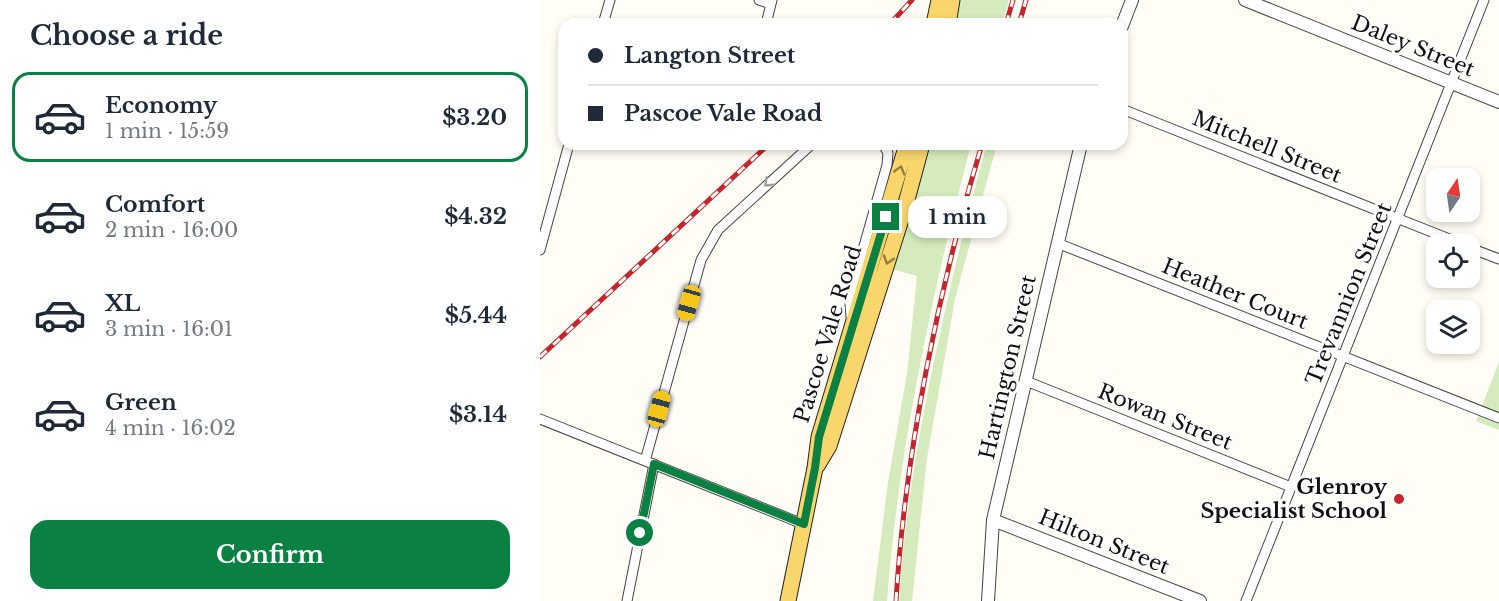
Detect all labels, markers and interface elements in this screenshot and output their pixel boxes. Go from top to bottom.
street label: Daley Street [1348,9,1478,83]
text: Choose a ride [30,19,223,52]
text: Langton Street [624,42,795,69]
icon: car [33,90,87,144]
text: Economy [105,92,217,119]
text: Pascoe Vale Road [624,100,822,127]
text: $3.20 [442,104,507,131]
street label: Mitchell Street [1189,105,1345,189]
text: 1 min · 15:59 [105,119,229,143]
one-way arrow [893,165,905,176]
north arrow [1426,168,1480,222]
map controls [1426,168,1480,354]
one-way arrow [765,176,775,187]
icon: car [33,189,87,243]
text: Comfort [105,191,205,218]
callout: 1 min [907,196,1006,238]
street label: Trevannion Street [1300,199,1398,389]
text: $4.32 [444,203,507,230]
route end [872,203,899,230]
text: 1 min [929,205,986,229]
text: 2 min · 16:00 [105,218,238,242]
button: locate [1426,234,1480,288]
street label: Pascoe Vale Road [789,242,867,426]
street label: Heather Court [1158,253,1312,335]
one-way arrow [882,254,895,265]
street label: Hartington Street [974,272,1042,462]
car [675,283,703,323]
icon: car [33,288,87,342]
text: XL [105,290,140,317]
button: layers [1426,300,1480,354]
text: $5.44 [445,302,507,329]
text: 3 min · 16:01 [105,317,233,341]
street label: Rowan Street [1094,378,1236,456]
icon: car [33,387,87,441]
text: Green [105,389,177,416]
car [646,389,672,429]
text: $3.14 [449,401,507,428]
text: 4 min · 16:02 [105,416,236,440]
place label: Glenroy Specialist School [1200,474,1388,524]
marker: Glenroy Specialist School [1392,492,1406,506]
street label: Hilton Street [1035,504,1173,580]
route start [626,519,653,546]
button: Confirm [30,520,510,589]

